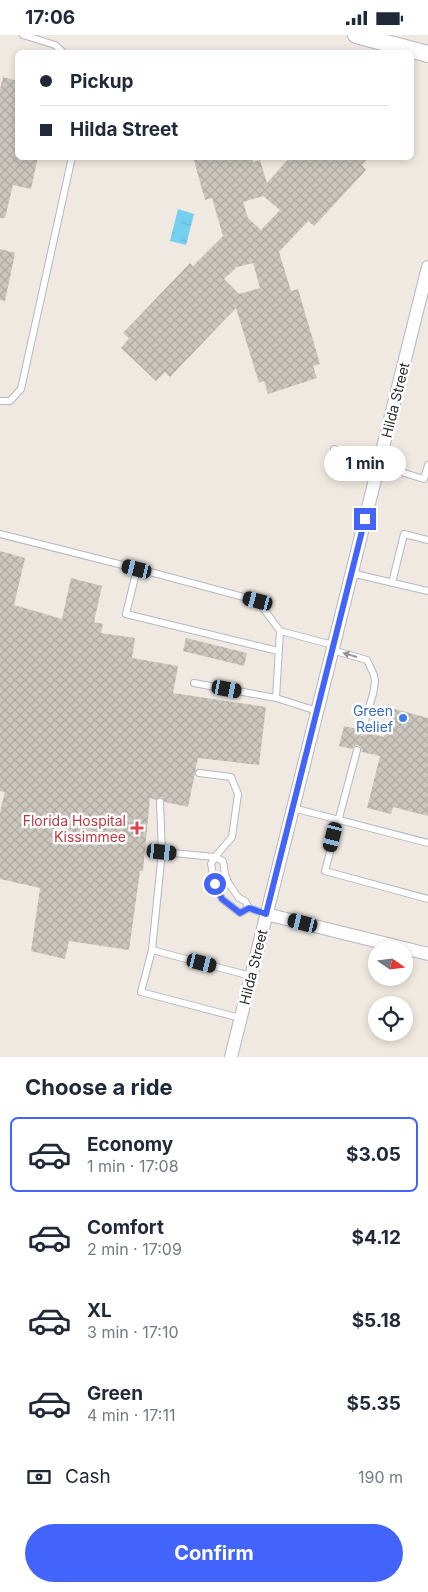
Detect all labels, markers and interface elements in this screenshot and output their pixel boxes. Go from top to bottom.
text: 17:06 [25,6,75,29]
text: Pickup [70,70,133,93]
text: Hilda Street [70,118,178,141]
street label: Hilda Street [377,360,413,439]
callout: 1 min [324,447,406,481]
text: 1 min [345,453,385,473]
route end [354,508,376,530]
car [120,558,153,580]
car [241,590,274,612]
one-way arrow [342,651,357,659]
car [210,679,243,699]
place label: Green Relief [353,702,393,735]
marker: Green Relief [397,712,409,724]
place label: Florida Hospital Kissimmee [23,812,126,845]
marker: Florida Hospital Kissimmee [130,821,144,835]
car [322,821,343,853]
car [146,843,177,861]
route start [204,873,226,895]
car [286,912,319,934]
street label: Hilda Street [235,927,271,1006]
north arrow [368,941,412,986]
map controls [368,941,413,1041]
car [185,952,218,974]
button: locate [368,996,413,1041]
text: Choose a ride [25,1074,173,1100]
icon: car [27,1132,72,1177]
text: Economy [87,1133,173,1156]
text: $3.05 [346,1143,401,1166]
text: 1 min · 17:08 [87,1156,179,1176]
icon: car [27,1215,72,1260]
text: Comfort [87,1216,164,1239]
text: $4.12 [352,1226,401,1249]
text: 2 min · 17:09 [87,1239,182,1259]
icon: car [27,1298,72,1343]
text: XL [87,1299,112,1322]
text: $5.18 [352,1309,401,1332]
text: 3 min · 17:10 [87,1322,179,1342]
icon: car [27,1381,72,1426]
text: Green [87,1382,143,1405]
text: $5.35 [347,1392,401,1415]
text: 4 min · 17:11 [87,1405,175,1425]
icon: cash [25,1463,53,1491]
text: Cash [65,1465,111,1488]
text: 190 m [358,1467,403,1487]
button: Confirm [25,1524,403,1582]

